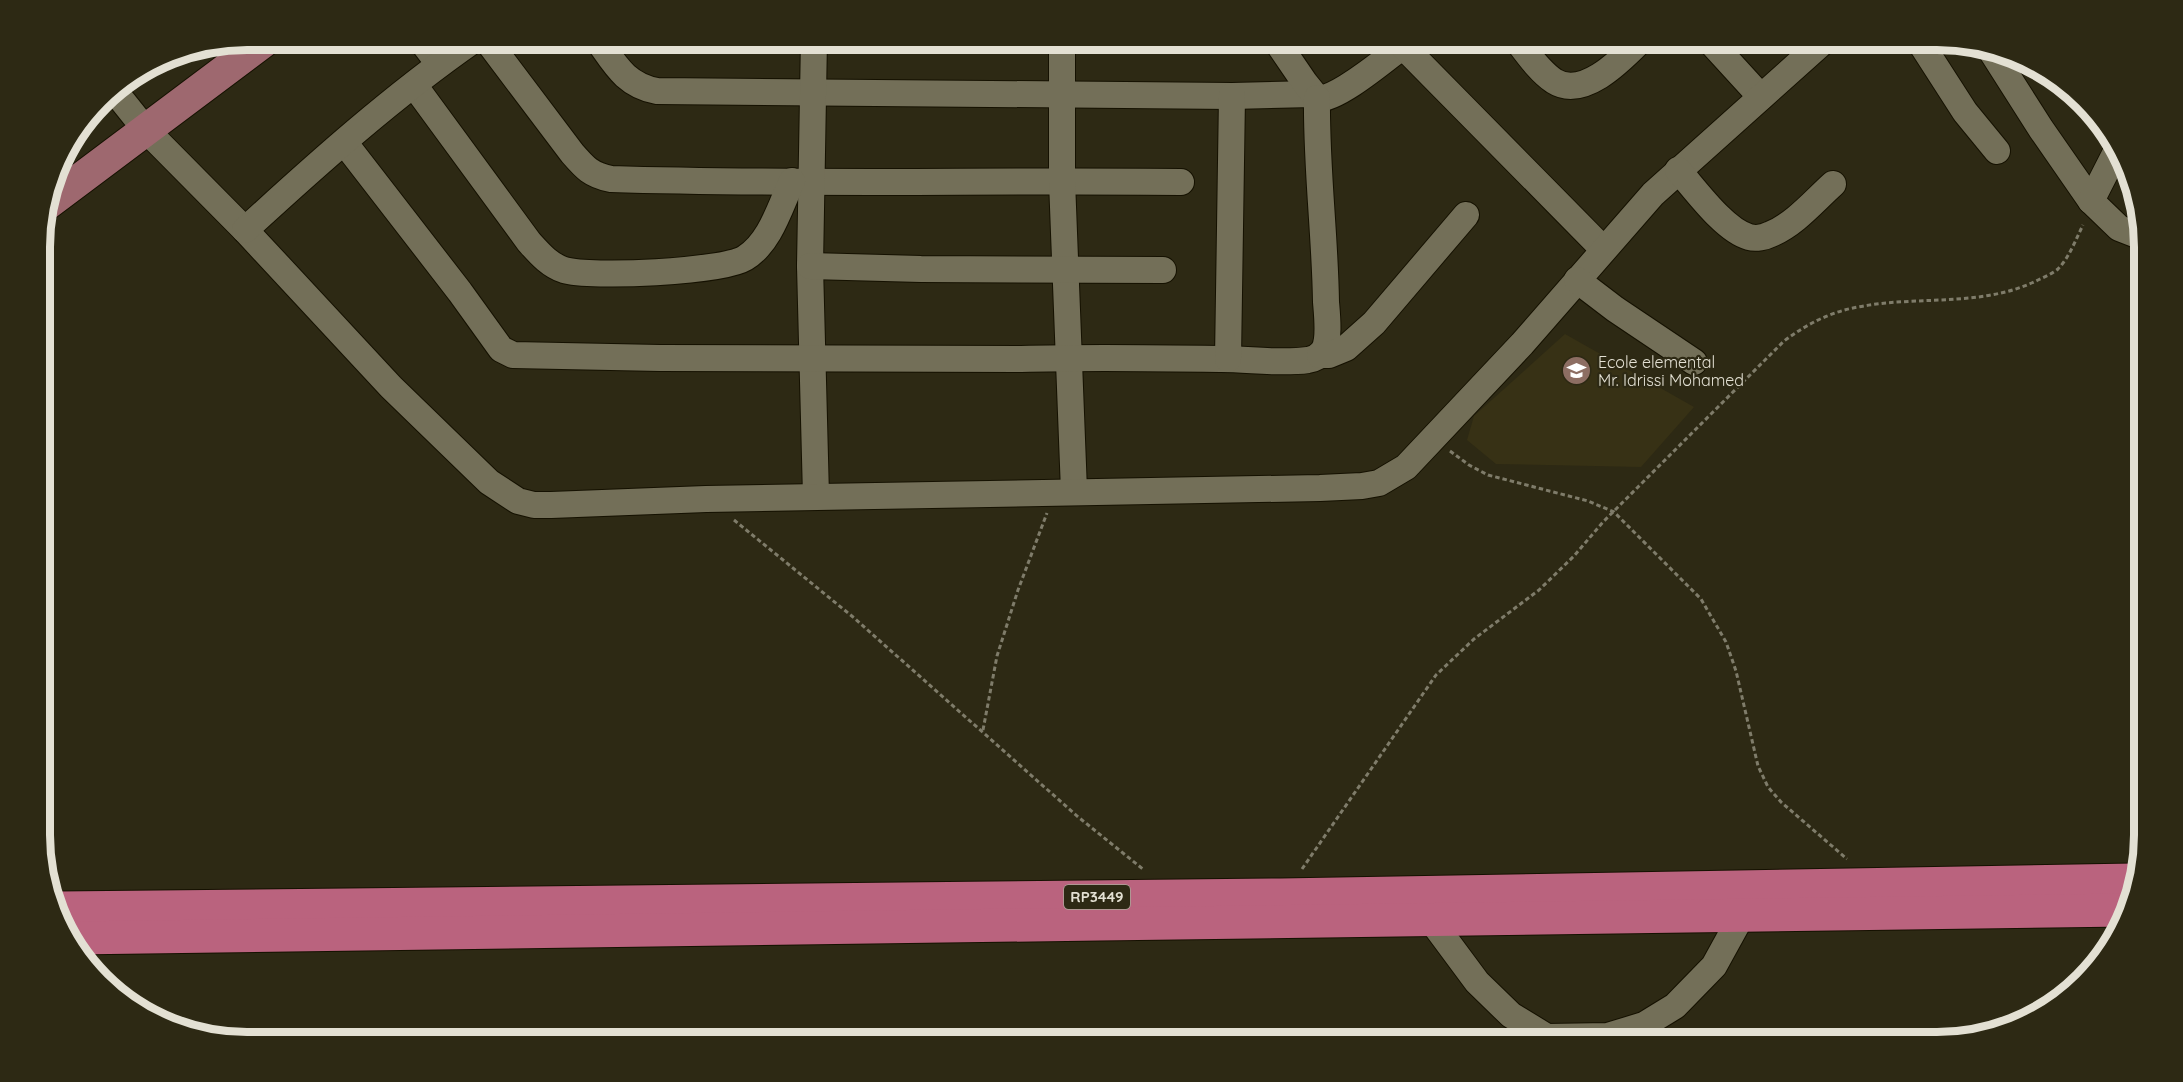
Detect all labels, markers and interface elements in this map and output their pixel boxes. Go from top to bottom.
place label: Ecole elemental Mr. Idrissi Mohamed [1598,352,1744,390]
school or university icon: Ecole elemental Mr. Idrissi Mohamed [1561,355,1593,387]
road number: RP3449 [1064,885,1130,909]

